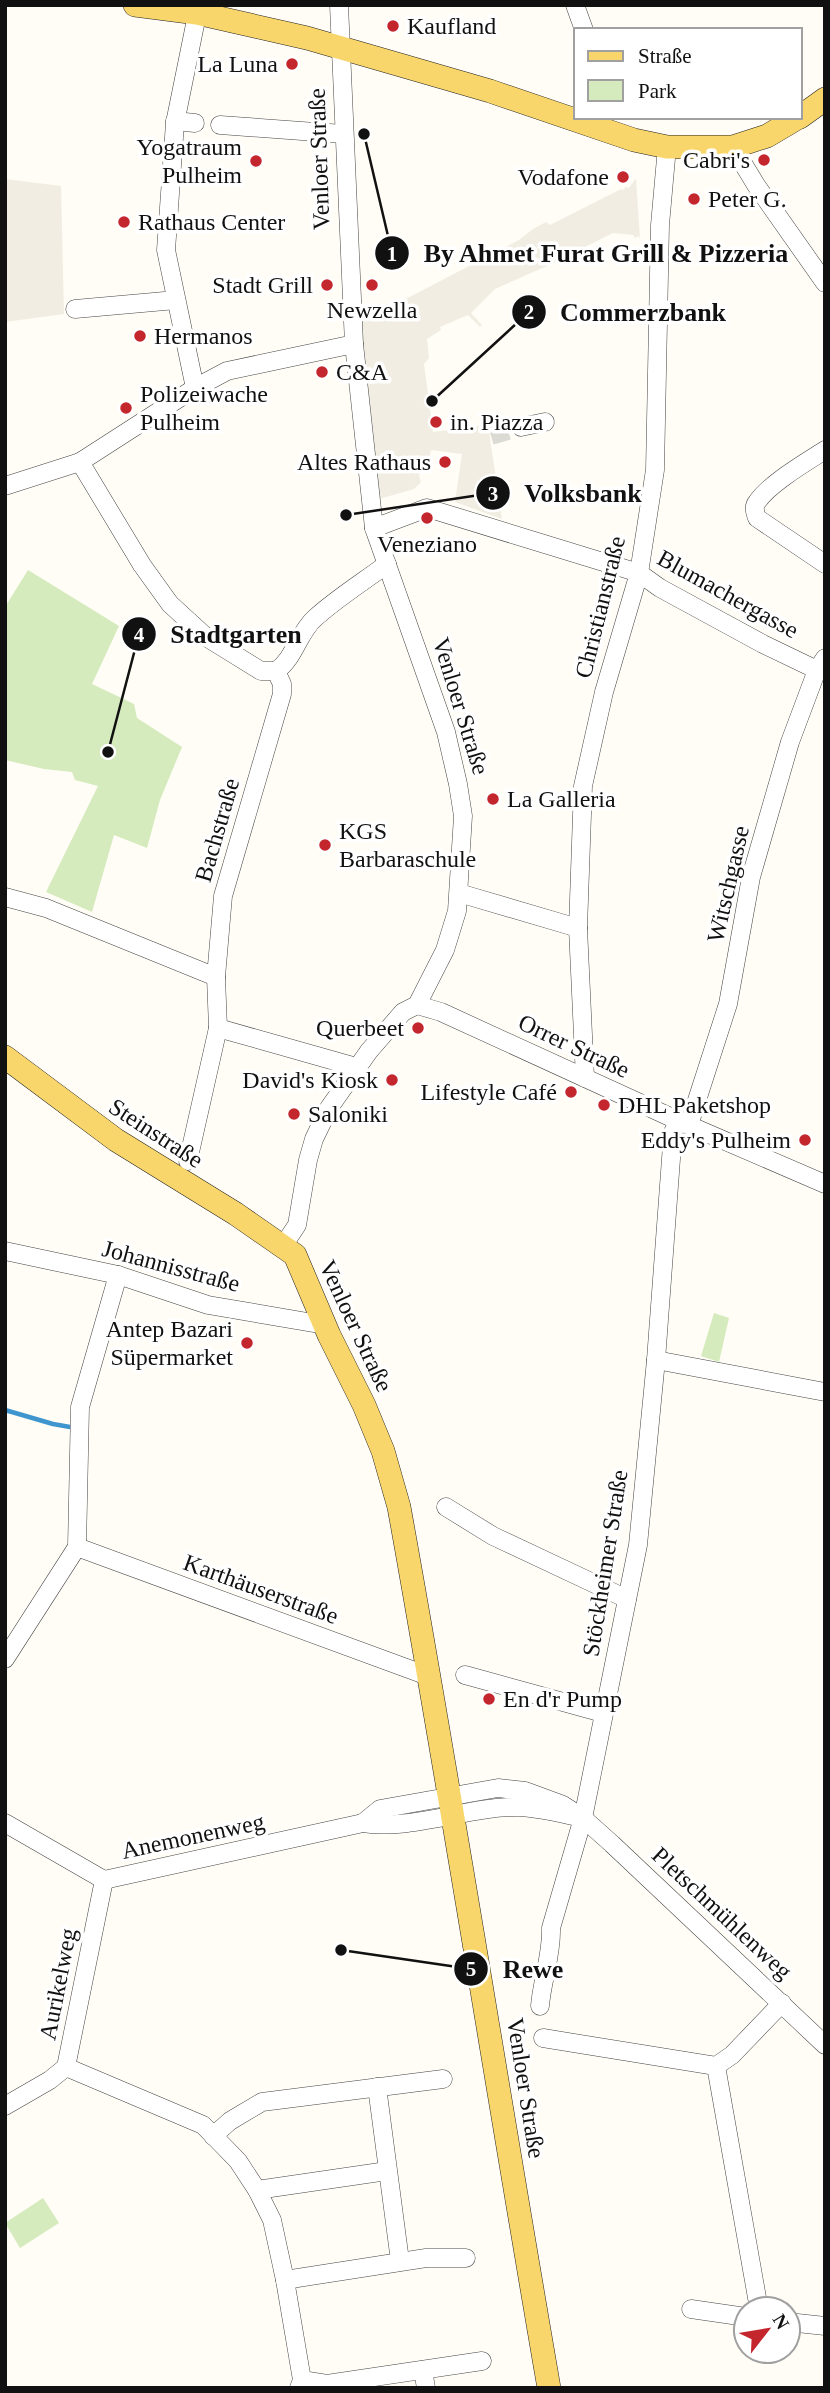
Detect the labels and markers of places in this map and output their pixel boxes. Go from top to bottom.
place label: Kaufland [407,13,496,39]
marker: Kaufland [385,18,401,34]
place label: La Luna [197,51,278,77]
marker: La Luna [284,56,300,72]
place label: Yogatraum Pulheim [136,134,242,188]
place label: Cabri's [683,147,750,173]
marker: Cabri's [756,152,772,168]
marker: Yogatraum Pulheim [248,153,264,169]
place label: Vodafone [517,164,609,190]
marker: Vodafone [615,169,631,185]
place label: Peter G. [708,186,787,212]
marker: Peter G. [686,191,702,207]
place label: Rathaus Center [138,209,285,235]
marker: Rathaus Center [116,214,132,230]
callout: By Ahmet Furat Grill & Pizzeria [374,230,803,277]
place label: Stadt Grill [212,272,313,298]
marker: Stadt Grill [319,277,335,293]
marker: Newzella [364,277,380,293]
callout: Commerzbank [511,288,740,335]
place label: Newzella [327,297,418,323]
place label: Hermanos [154,323,253,349]
marker: Hermanos [132,328,148,344]
place label: C&A [336,359,389,385]
marker: C&A [314,364,330,380]
place label: Polizeiwache Pulheim [140,381,268,435]
marker: Polizeiwache Pulheim [118,400,134,416]
place label: in. Piazza [450,409,544,435]
marker: in. Piazza [428,414,444,430]
place label: Altes Rathaus [297,449,431,475]
marker: Altes Rathaus [437,454,453,470]
callout: Volksbank [475,470,656,517]
marker: Veneziano [419,510,435,526]
place label: Veneziano [377,531,477,557]
callout: Stadtgarten [121,611,316,658]
place label: La Galleria [507,786,616,812]
marker: La Galleria [485,791,501,807]
place label: KGS Barbaraschule [339,818,476,872]
marker: KGS Barbaraschule [317,837,333,853]
place label: Querbeet [316,1015,404,1041]
marker: Querbeet [410,1020,426,1036]
place label: David's Kiosk [242,1067,378,1093]
marker: David's Kiosk [384,1072,400,1088]
place label: Lifestyle Café [420,1079,557,1105]
marker: Lifestyle Café [563,1084,579,1100]
place label: DHL Paketshop [618,1092,771,1118]
marker: DHL Paketshop [596,1097,612,1113]
place label: Saloniki [308,1101,388,1127]
marker: Saloniki [286,1106,302,1122]
place label: Eddy's Pulheim [641,1127,791,1153]
marker: Eddy's Pulheim [797,1132,813,1148]
place label: Antep Bazari Süpermarket [106,1316,233,1370]
marker: Antep Bazari Süpermarket [239,1335,255,1351]
place label: En d'r Pump [503,1686,622,1712]
marker: En d'r Pump [481,1691,497,1707]
callout: Rewe [454,1945,578,1992]

